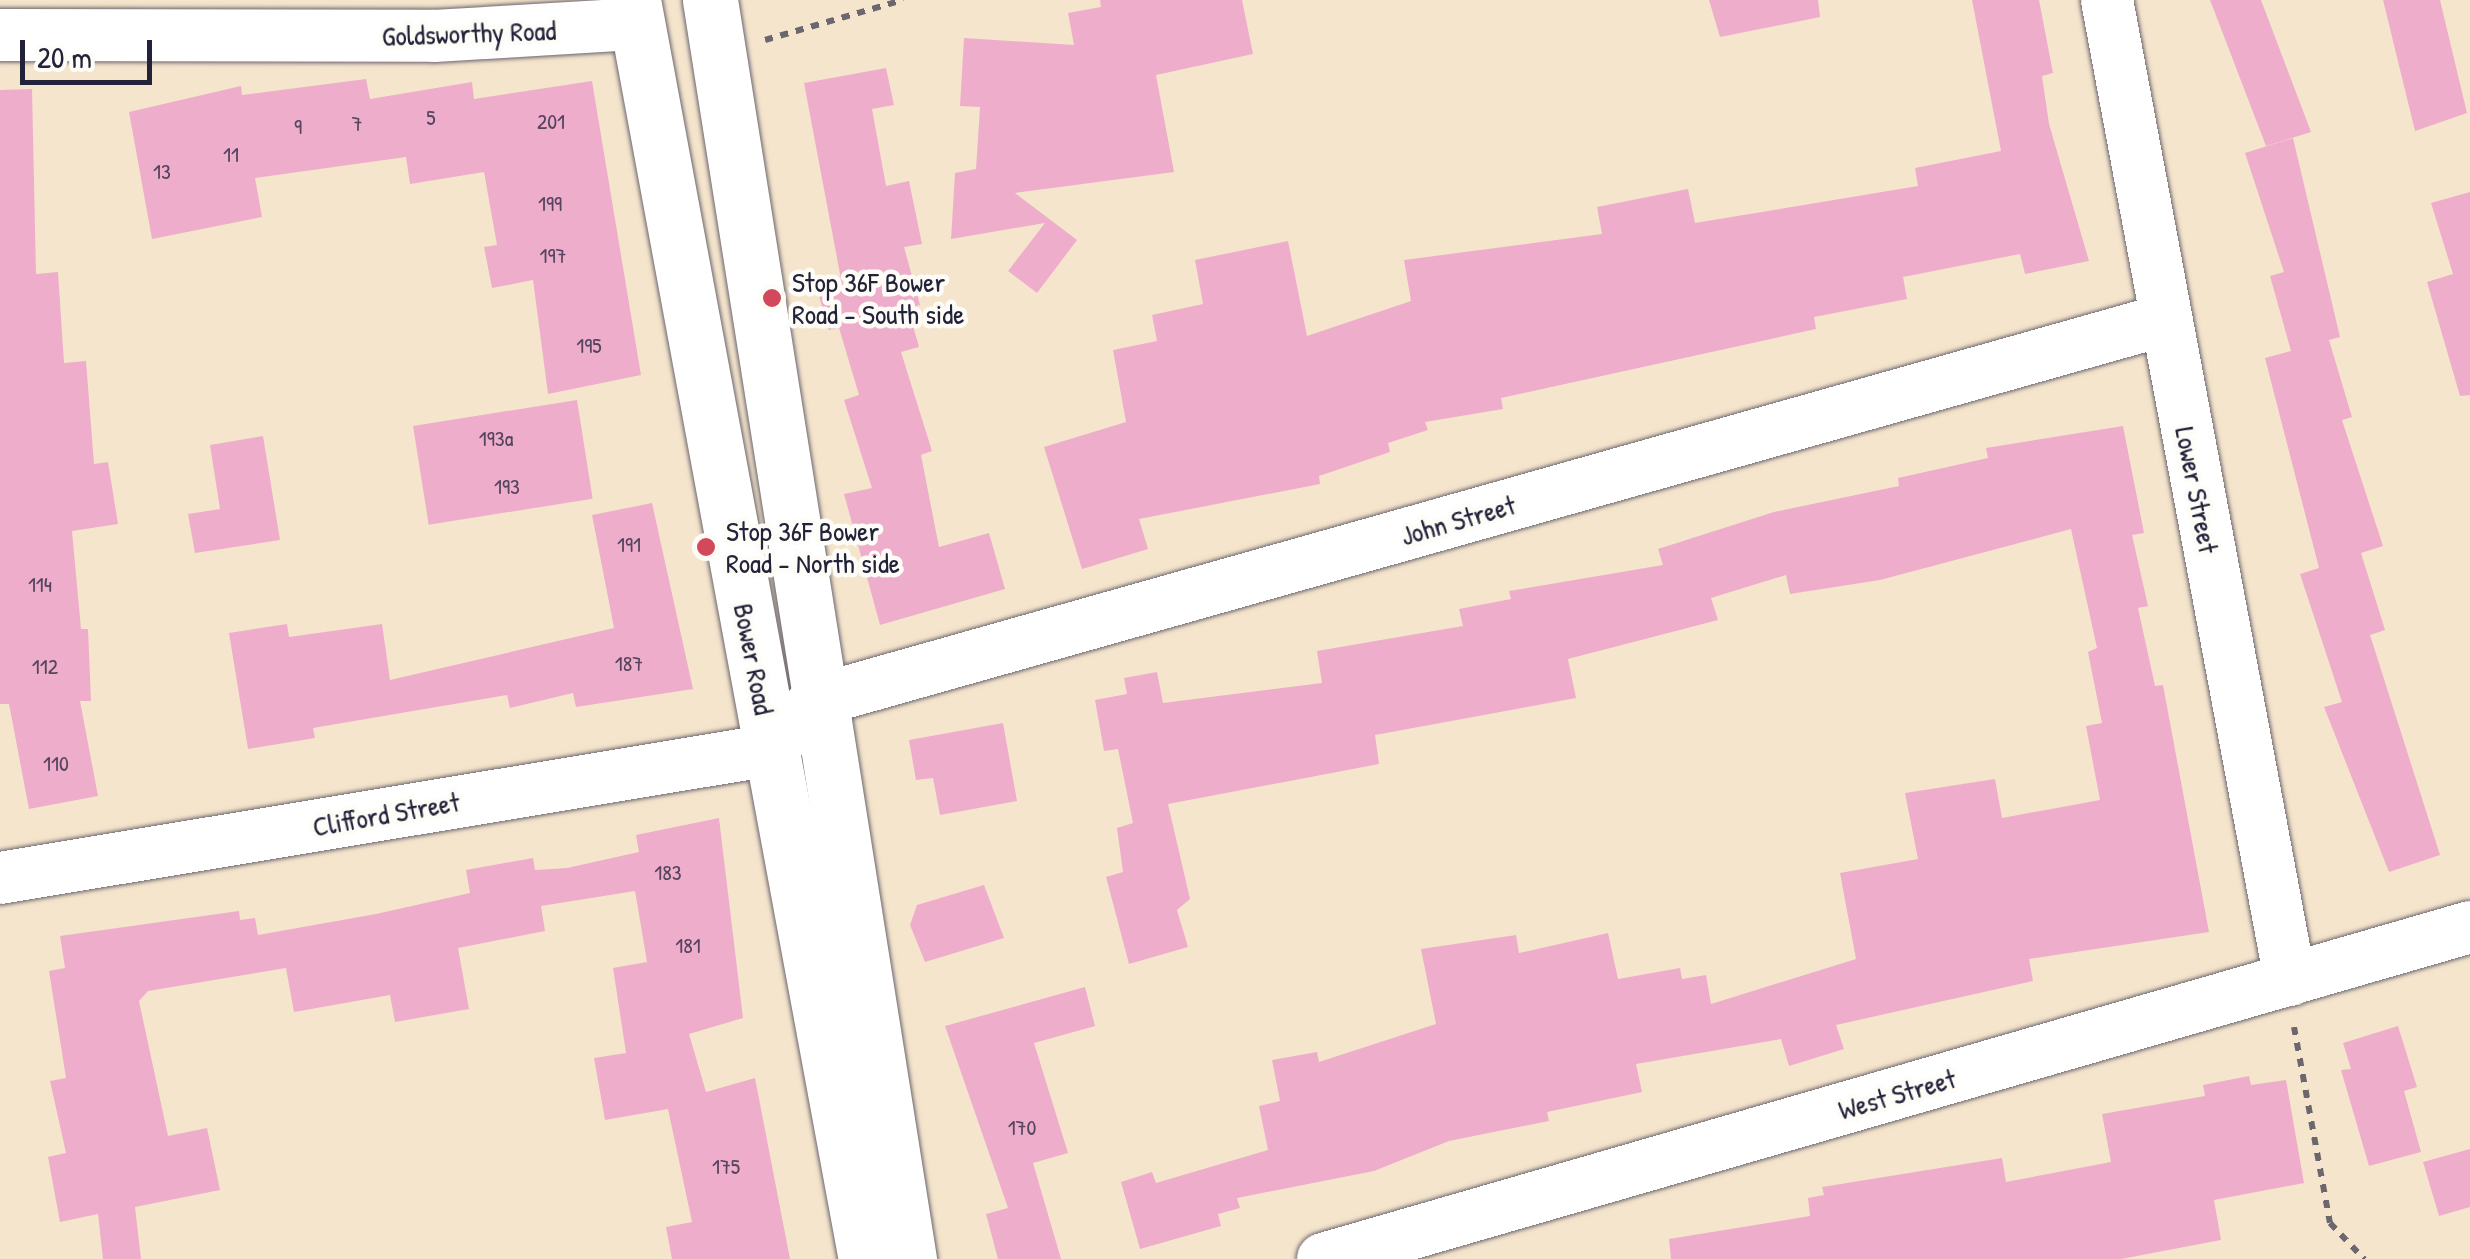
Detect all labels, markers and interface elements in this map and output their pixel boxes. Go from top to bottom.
street label: Goldsworthy Road [381,13,557,53]
scale bar [25,20,158,82]
text: 20 m [37,37,92,77]
house number: 5 [426,105,436,131]
house number: 201 [537,109,565,135]
house number: 7 [352,111,362,137]
house number: 9 [294,114,302,140]
house number: 11 [223,142,239,168]
house number: 13 [153,159,171,185]
house number: 199 [538,191,562,217]
house number: 197 [540,243,566,269]
place label: Stop 36F Bower Road - South side [792,265,964,331]
marker: Stop 36F Bower Road - South side [761,287,783,309]
house number: 195 [576,333,602,359]
street label: Lower Street [2168,424,2226,556]
house number: 193a [479,426,513,452]
house number: 193 [494,474,520,500]
street label: John Street [1397,488,1519,552]
place label: Stop 36F Bower Road - North side [726,514,900,580]
house number: 191 [617,532,641,558]
marker: Stop 36F Bower Road - North side [695,536,717,558]
house number: 114 [28,572,52,598]
street label: Bower Road [727,600,781,718]
house number: 187 [615,651,643,677]
house number: 112 [32,654,58,680]
house number: 110 [43,751,69,777]
street label: Clifford Street [310,785,462,843]
house number: 183 [654,860,682,886]
house number: 181 [675,933,701,959]
street label: West Street [1834,1061,1960,1127]
house number: 170 [1008,1115,1036,1141]
house number: 175 [712,1154,740,1180]

